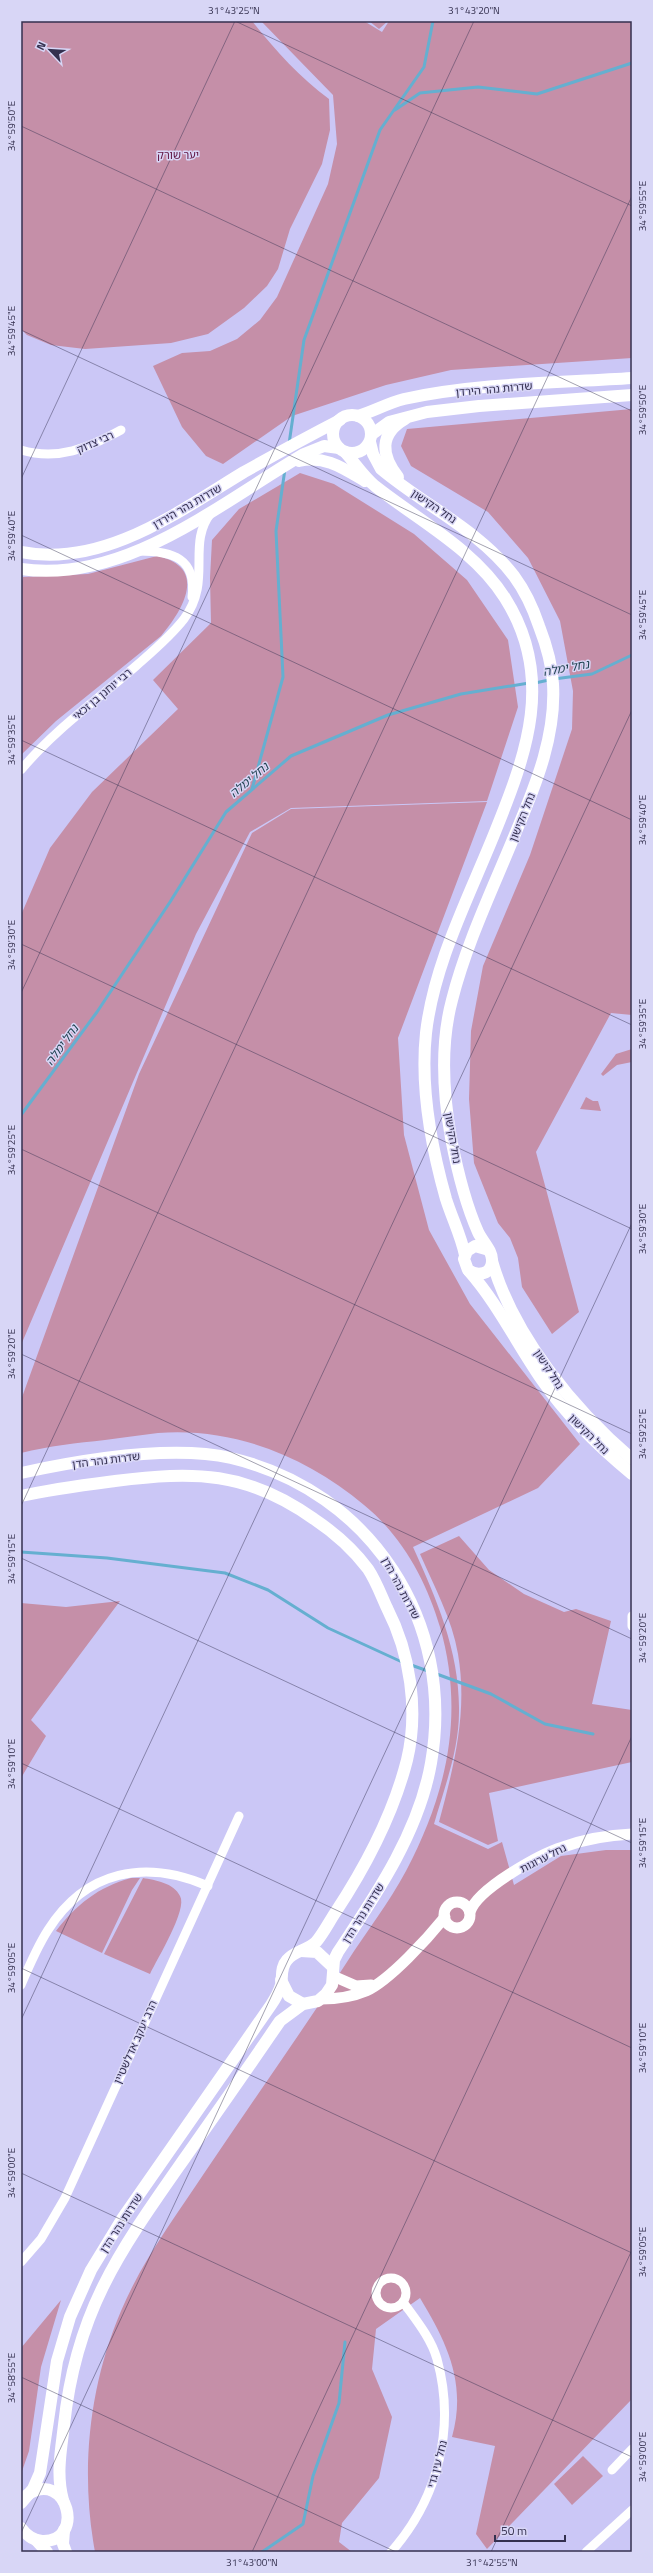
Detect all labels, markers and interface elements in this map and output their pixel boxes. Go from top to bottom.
text: 31°43'25"N [208,3,260,18]
text: 31°43'20"N [448,3,500,18]
north arrow [30,30,70,70]
text: N [32,39,50,53]
text: 34°59'50"E [4,100,19,151]
park label: יער שורק [157,147,199,163]
text: 34°59'55"E [635,180,650,231]
text: 34°59'45"E [4,305,19,356]
street label: שדרות נהר הירדן [455,378,533,400]
text: 34°59'50"E [635,384,650,435]
street label: רבי צדוק [74,427,116,457]
street label: שדרות נהר הירדן [150,480,224,532]
street label: נחל הקישון [408,485,460,527]
text: 34°59'40"E [4,510,19,561]
text: 34°59'45"E [635,589,650,640]
water label: נחל ימלה [541,654,592,681]
street label: רבי יוחנן בן זכאי [69,664,135,724]
text: 34°59'35"E [4,714,19,765]
water label: נחל ימלה [225,756,274,802]
street label: נחל הקישון [505,790,539,844]
text: 34°59'40"E [635,794,650,845]
text: 34°59'30"E [4,919,19,970]
text: 34°59'35"E [635,998,650,1049]
water label: נחל ימלה [40,1019,84,1069]
street label: נחל הקישון [441,1111,465,1165]
text: 34°59'25"E [4,1124,19,1175]
text: 34°59'30"E [635,1203,650,1254]
text: 34°59'20"E [4,1328,19,1379]
street label: נחל קישון [530,1346,568,1392]
text: 34°59'25"E [635,1408,650,1459]
street label: נחל הקישון [565,1410,613,1458]
street label: שדרות נהר הדן [71,1448,141,1472]
text: 34°59'15"E [4,1533,19,1584]
street label: שדרות נהר הדן [378,1554,424,1622]
text: 34°59'20"E [635,1612,650,1663]
text: 34°59'10"E [4,1738,19,1789]
text: 34°59'15"E [635,1817,650,1868]
street label: נחל ערוגות [517,1839,569,1877]
street label: שדרות נהר הדן [338,1880,388,1946]
text: 34°59'05"E [4,1942,19,1993]
street label: הרב יעקב אדלשטיין [109,1997,161,2086]
text: 34°59'10"E [635,2022,650,2073]
text: 34°59'00"E [4,2147,19,2198]
street label: שדרות נהר הדן [96,2190,146,2256]
text: 34°59'05"E [635,2226,650,2277]
text: 34°58'55"E [4,2352,19,2403]
text: 34°59'00"E [635,2431,650,2482]
street label: נחל עין גדי [423,2438,451,2490]
scale bar [495,2517,565,2543]
text: 50 m [501,2521,527,2540]
text: 31°43'00"N [226,2555,278,2570]
text: 31°42'55"N [466,2555,518,2570]

